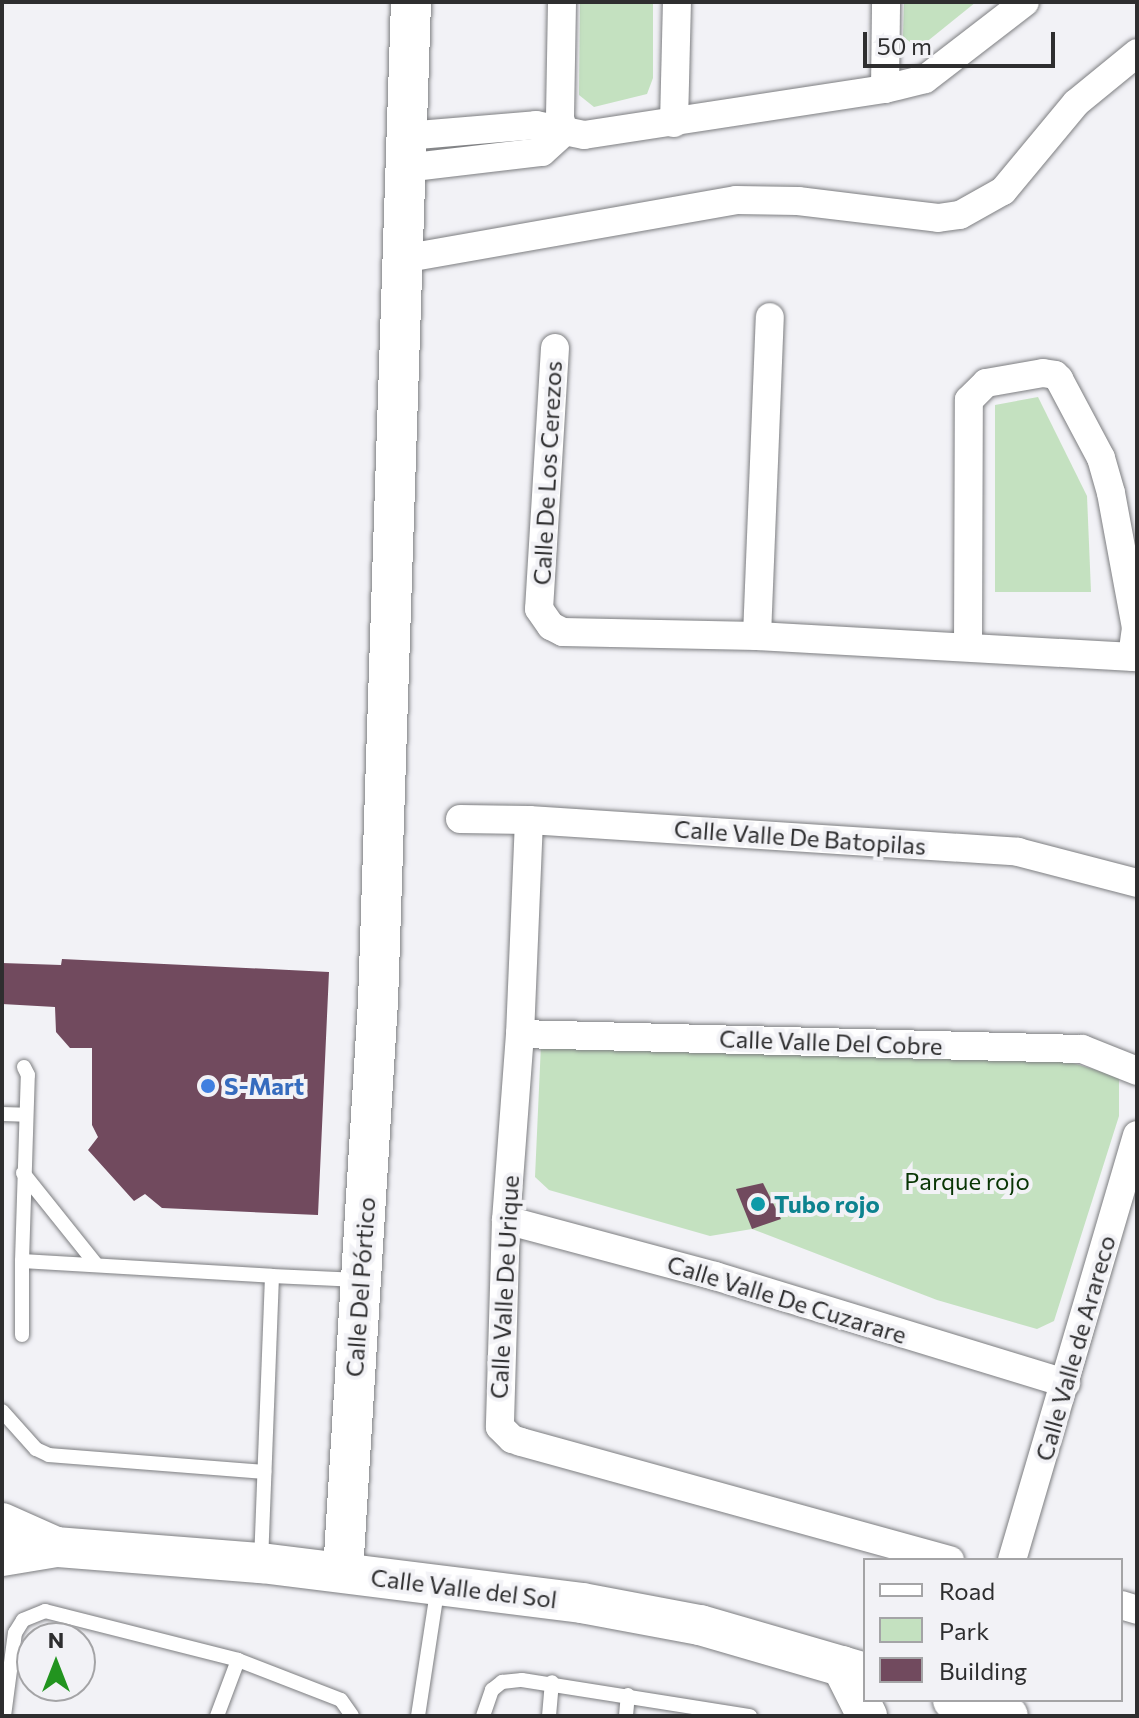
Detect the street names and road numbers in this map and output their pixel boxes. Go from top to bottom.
street label: Calle De Los Cerezos [527,360,567,586]
street label: Calle Valle De Batopilas [673,814,927,860]
street label: Calle Valle Del Cobre [719,1024,943,1060]
street label: Calle Valle De Urique [484,1174,524,1400]
street label: Calle Del Pórtico [339,1196,381,1378]
street label: Calle Valle de Arareco [1029,1232,1121,1464]
street label: Calle Valle De Cuzarare [664,1249,910,1349]
street label: Calle Valle del Sol [369,1562,559,1614]

